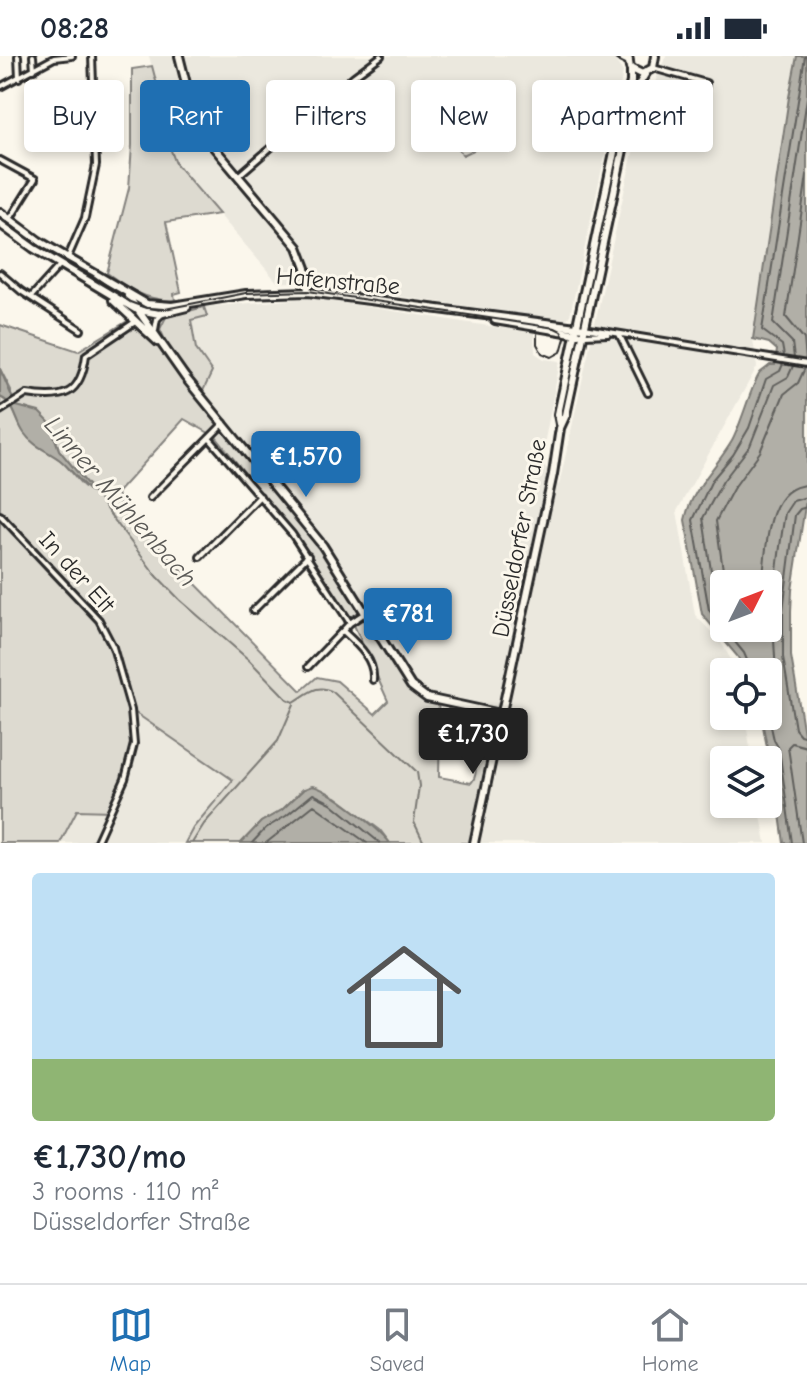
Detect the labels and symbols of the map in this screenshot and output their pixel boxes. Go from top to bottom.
street label: Hafenstraße [275,262,401,300]
water label: Linner Mühlenbach [38,410,202,593]
pin: €1,570 [241,431,371,499]
street label: Düsseldorfer Straße [486,436,552,640]
street label: In der Elt [33,526,121,619]
north arrow [710,570,782,642]
pin: €781 [361,588,455,656]
pin: €1,730 [408,708,538,776]

